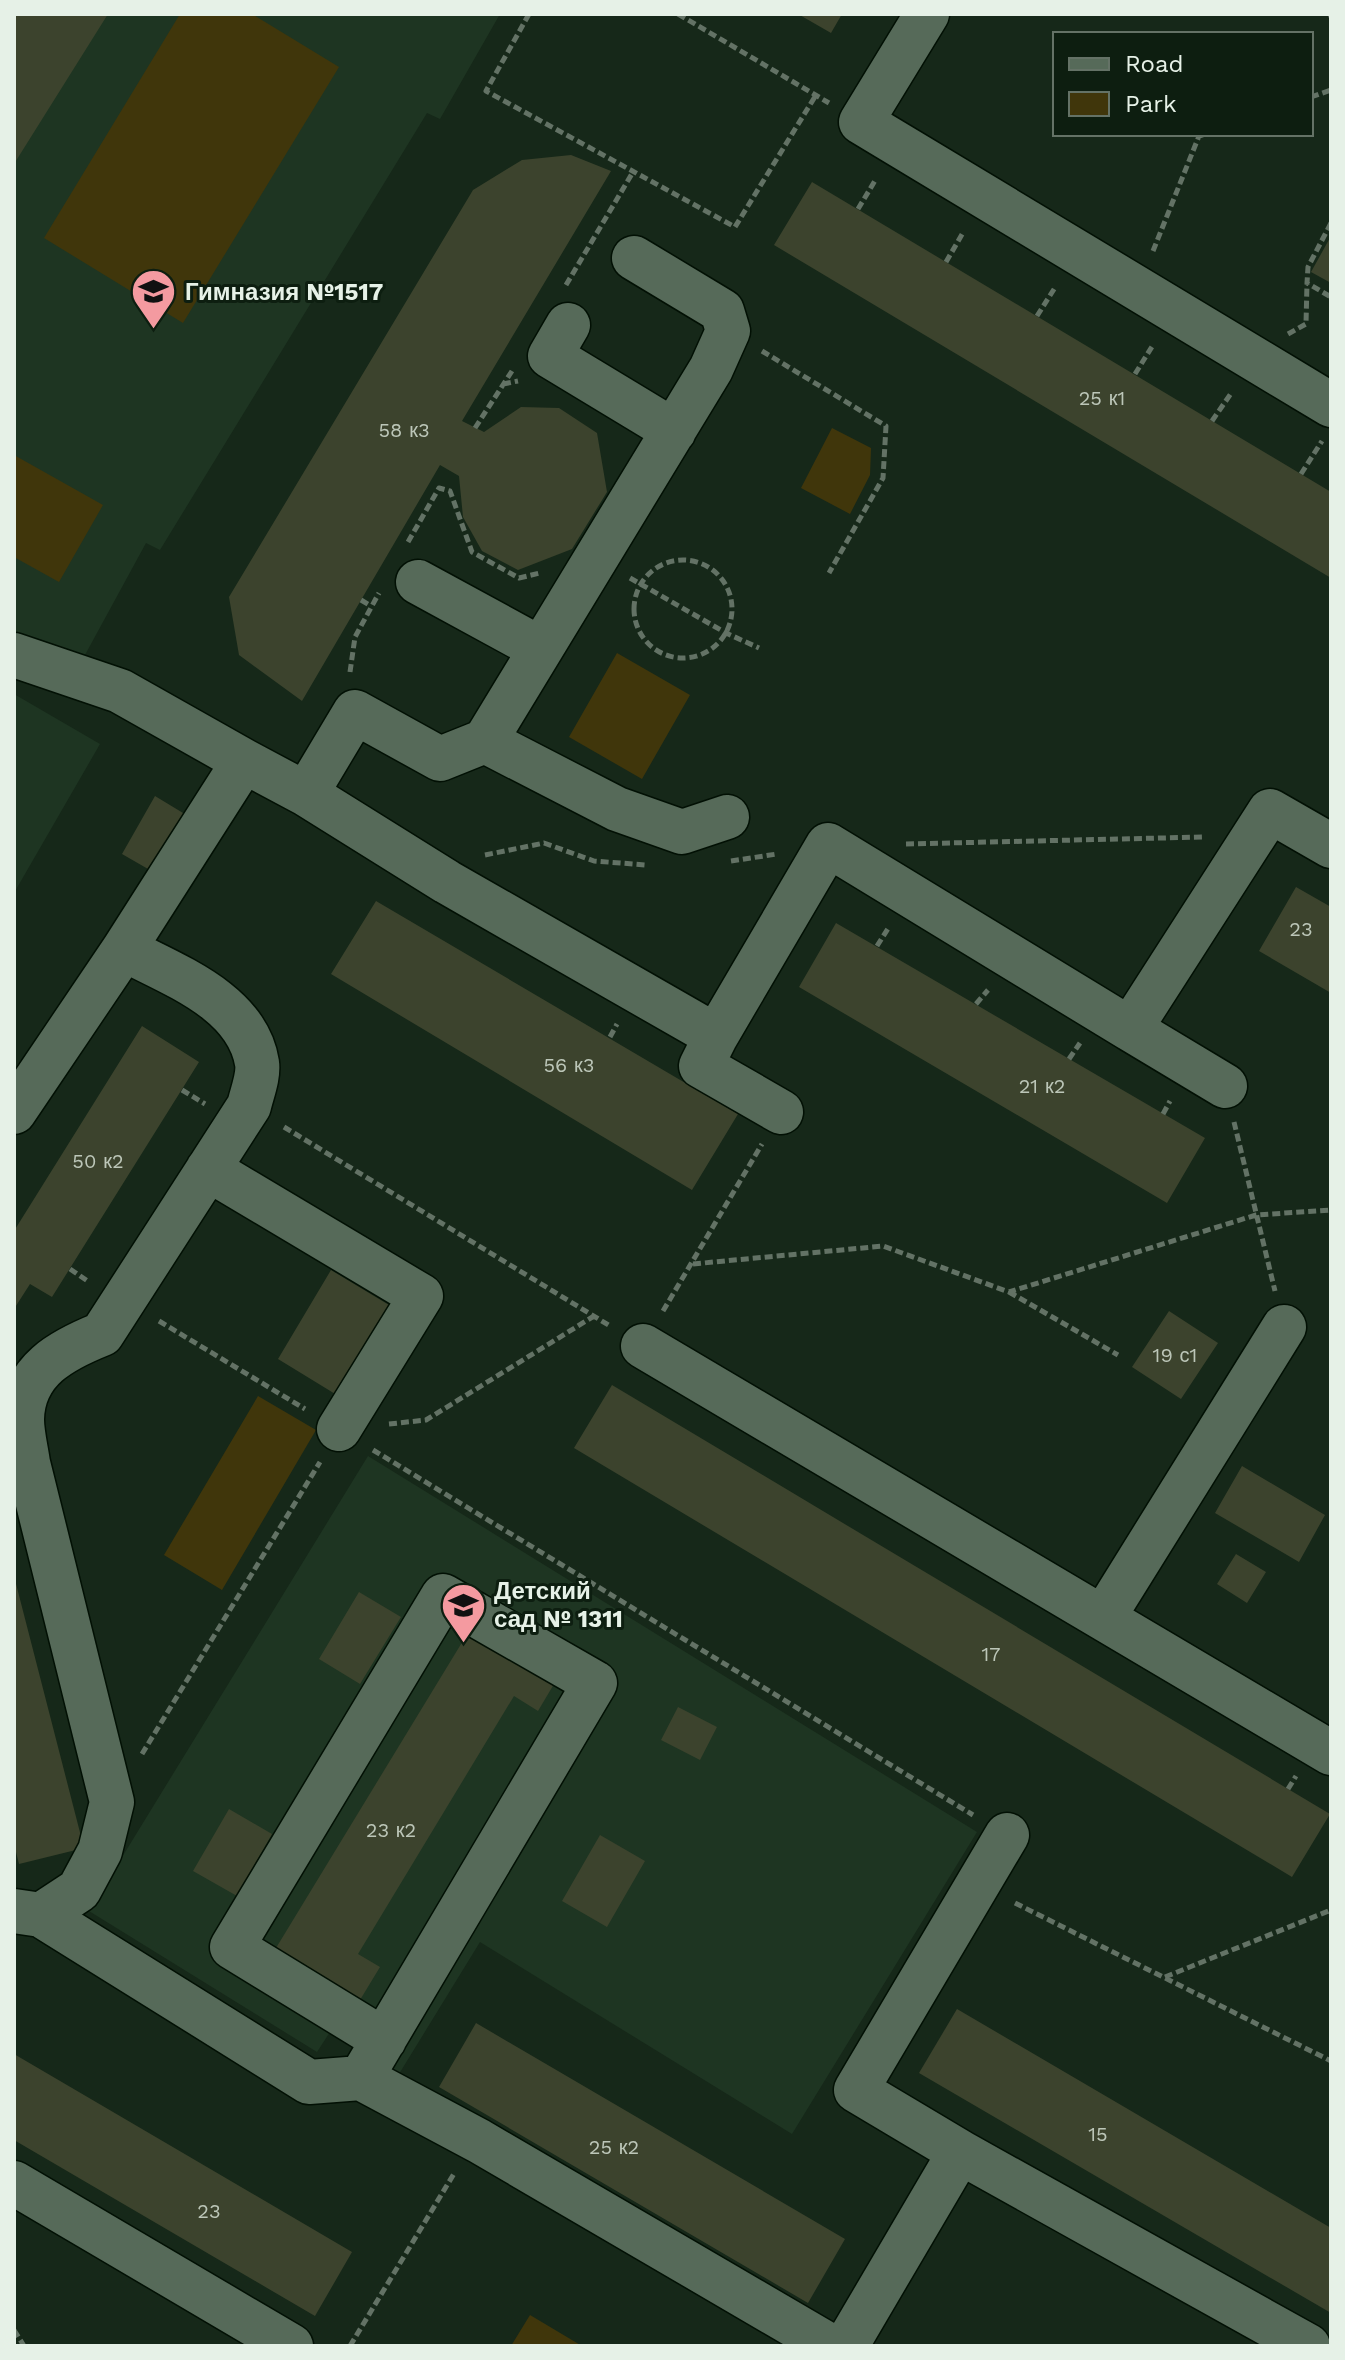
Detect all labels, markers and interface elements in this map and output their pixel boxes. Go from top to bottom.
legend [1053,32,1313,136]
text: Road [1125,50,1184,78]
text: Park [1125,90,1177,118]
school or university icon: Гимназия №1517 [130,268,178,331]
place label: Гимназия №1517 [185,278,383,306]
house number: 25 к1 [1079,386,1125,410]
house number: 58 к3 [378,418,430,442]
house number: 23 [1289,917,1313,941]
house number: 56 к3 [543,1053,595,1077]
house number: 21 к2 [1019,1074,1065,1098]
house number: 50 к2 [72,1149,124,1173]
house number: 19 с1 [1153,1343,1197,1367]
place label: Детский сад № 1311 [494,1577,623,1633]
school or university icon: Детский сад № 1311 [439,1581,487,1644]
house number: 17 [981,1642,1001,1666]
house number: 23 к2 [366,1818,416,1842]
house number: 15 [1088,2122,1108,2146]
house number: 25 к2 [589,2135,639,2159]
house number: 23 [197,2199,221,2223]

